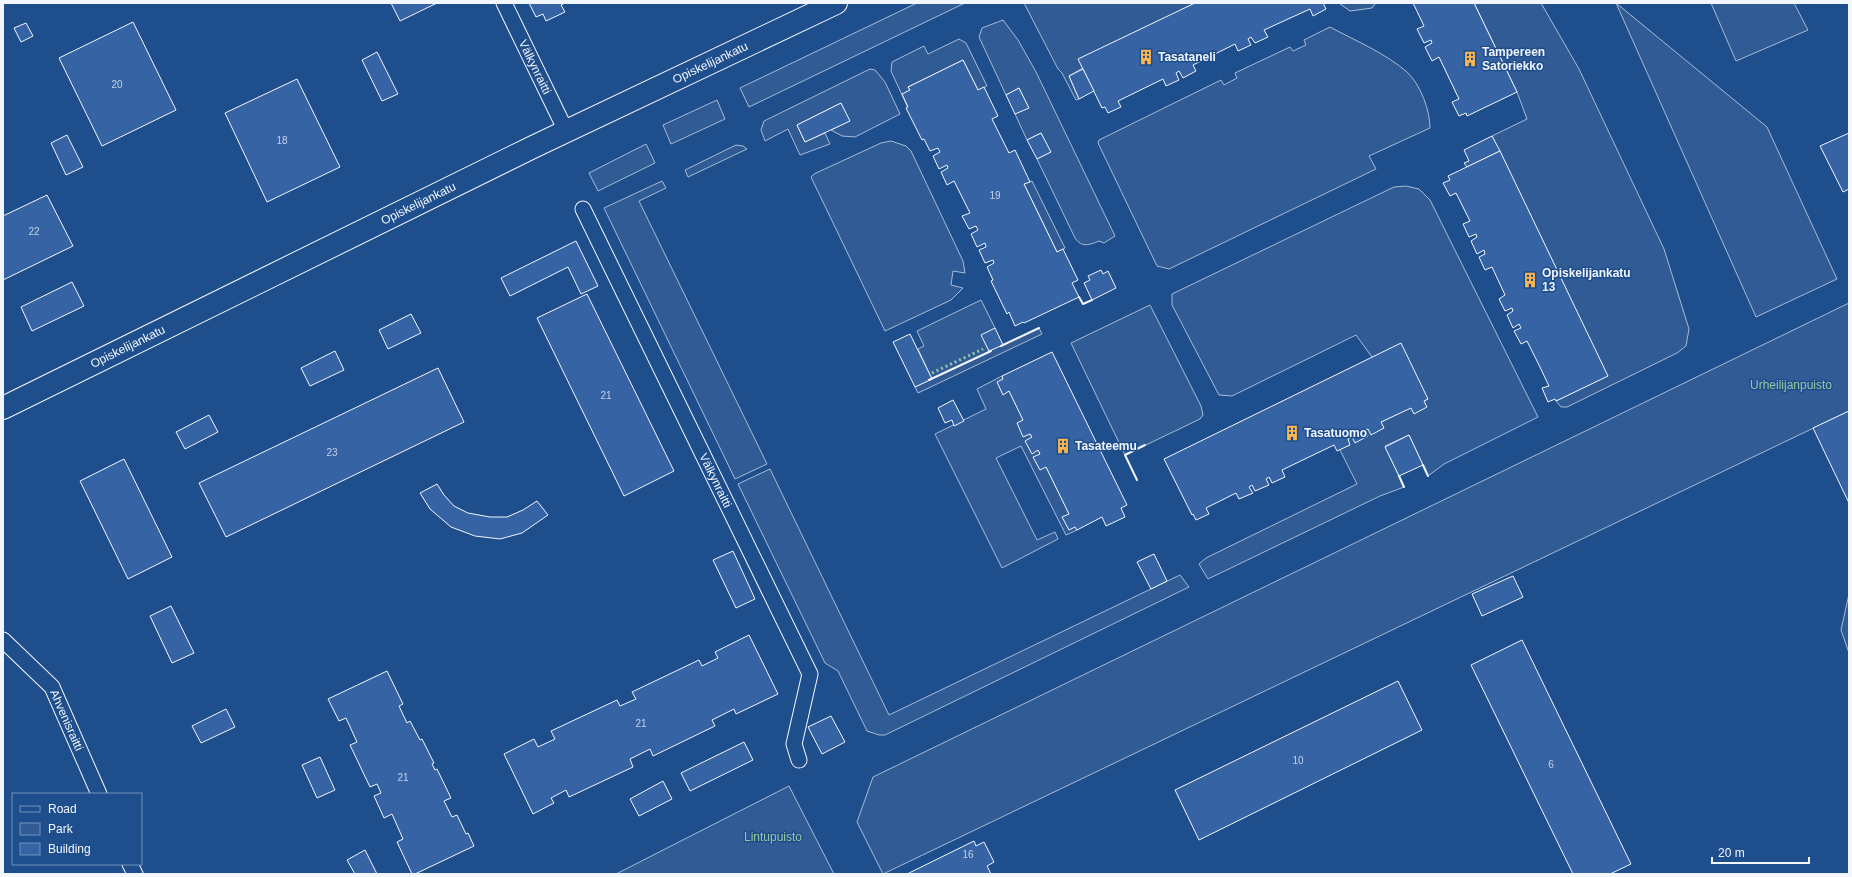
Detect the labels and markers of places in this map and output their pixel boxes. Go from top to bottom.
place label: Tampereen Satoriekko [1482,45,1545,73]
building icon: Tasataneli [1137,48,1155,66]
place label: Tasataneli [1158,50,1216,64]
building icon: Tampereen Satoriekko [1461,50,1479,68]
place label: Opiskelijankatu 13 [1542,266,1631,294]
building icon: Opiskelijankatu 13 [1521,271,1539,289]
building icon: Tasatuomo [1283,424,1301,442]
place label: Tasatuomo [1304,426,1367,440]
building icon: Tasateemu [1054,437,1072,455]
place label: Tasateemu [1075,439,1137,453]

